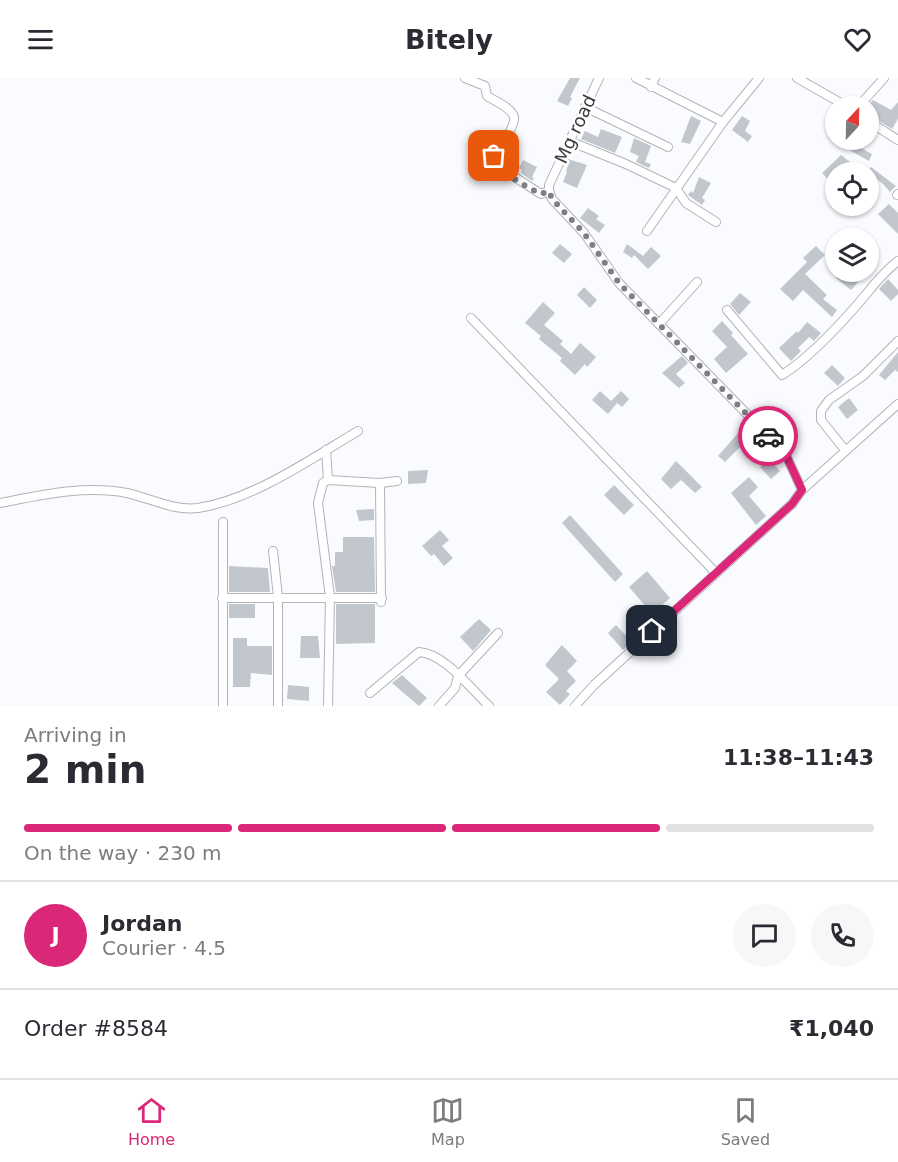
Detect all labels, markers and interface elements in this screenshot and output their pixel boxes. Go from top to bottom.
icon: menu [24,23,57,56]
icon: heart [841,23,874,56]
text: Bitely [405,24,493,55]
street label: Mg road [550,91,600,167]
north arrow [825,96,879,150]
map controls [825,96,879,282]
pin [468,130,519,181]
icon: bag [477,139,510,172]
button: locate [825,162,879,216]
button: layers [825,228,879,282]
courier [738,406,798,466]
icon: car [752,420,785,453]
pin [626,605,677,656]
icon: home [635,614,668,647]
text: Arriving in [24,723,127,747]
text: 11:38–11:43 [723,745,874,770]
text: 2 min [24,747,146,792]
text: On the way · 230 m [24,841,222,865]
button: chat [733,904,796,967]
button: phone [811,904,874,967]
text: Jordan [102,911,182,936]
text: J [51,923,60,948]
text: Courier · 4.5 [102,936,226,960]
text: Order #8584 [24,1016,168,1041]
text: ₹1,040 [789,1016,874,1041]
tab: Home [128,1094,175,1149]
tab: Map [431,1094,465,1149]
tab: Saved [721,1094,770,1149]

